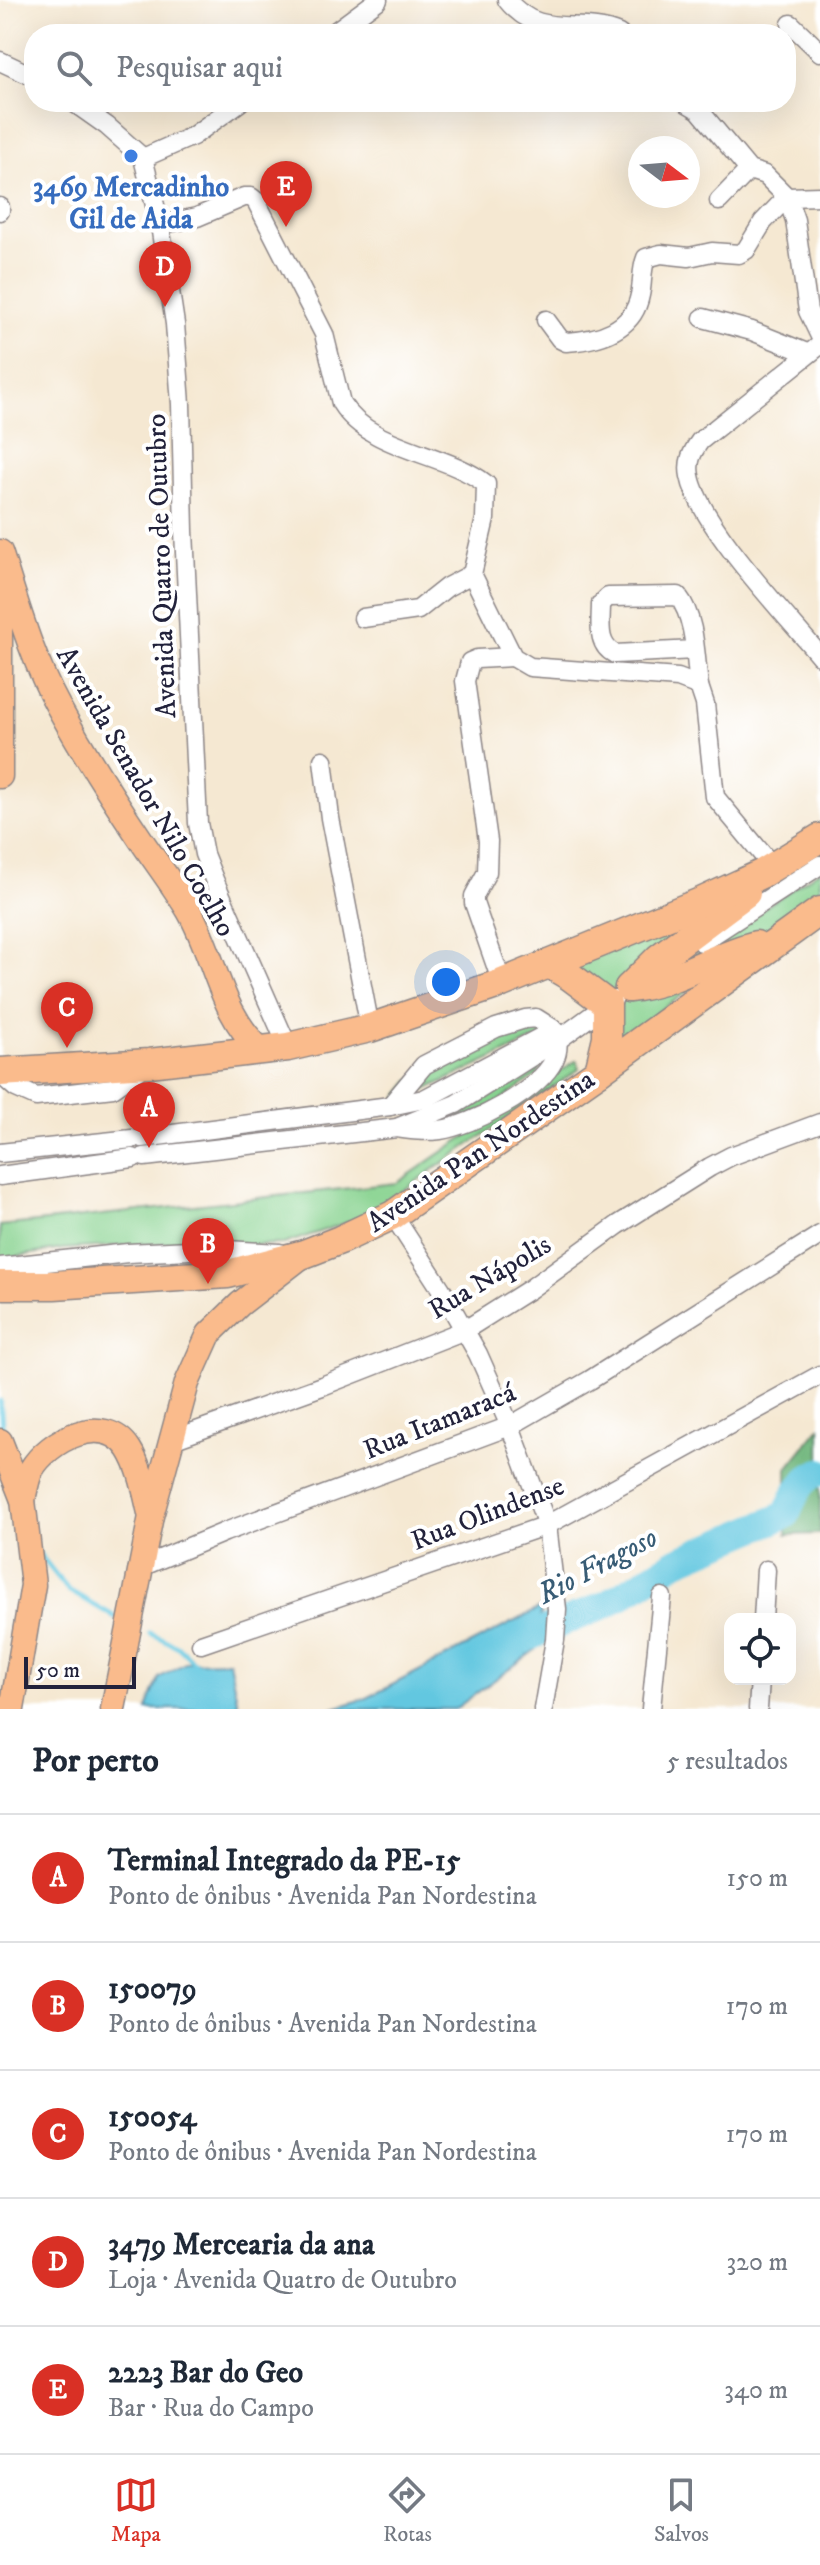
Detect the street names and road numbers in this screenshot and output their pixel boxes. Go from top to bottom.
street label: Avenida Quatro de Outubro [139,413,184,719]
street label: Avenida Senador Nilo Coelho [48,640,243,943]
street label: Avenida Pan Nordestina [360,1062,602,1241]
street label: Rua Nápolis [422,1227,557,1328]
street label: Rua Itamaracá [358,1375,521,1468]
street label: Rua Olindense [406,1468,569,1559]

